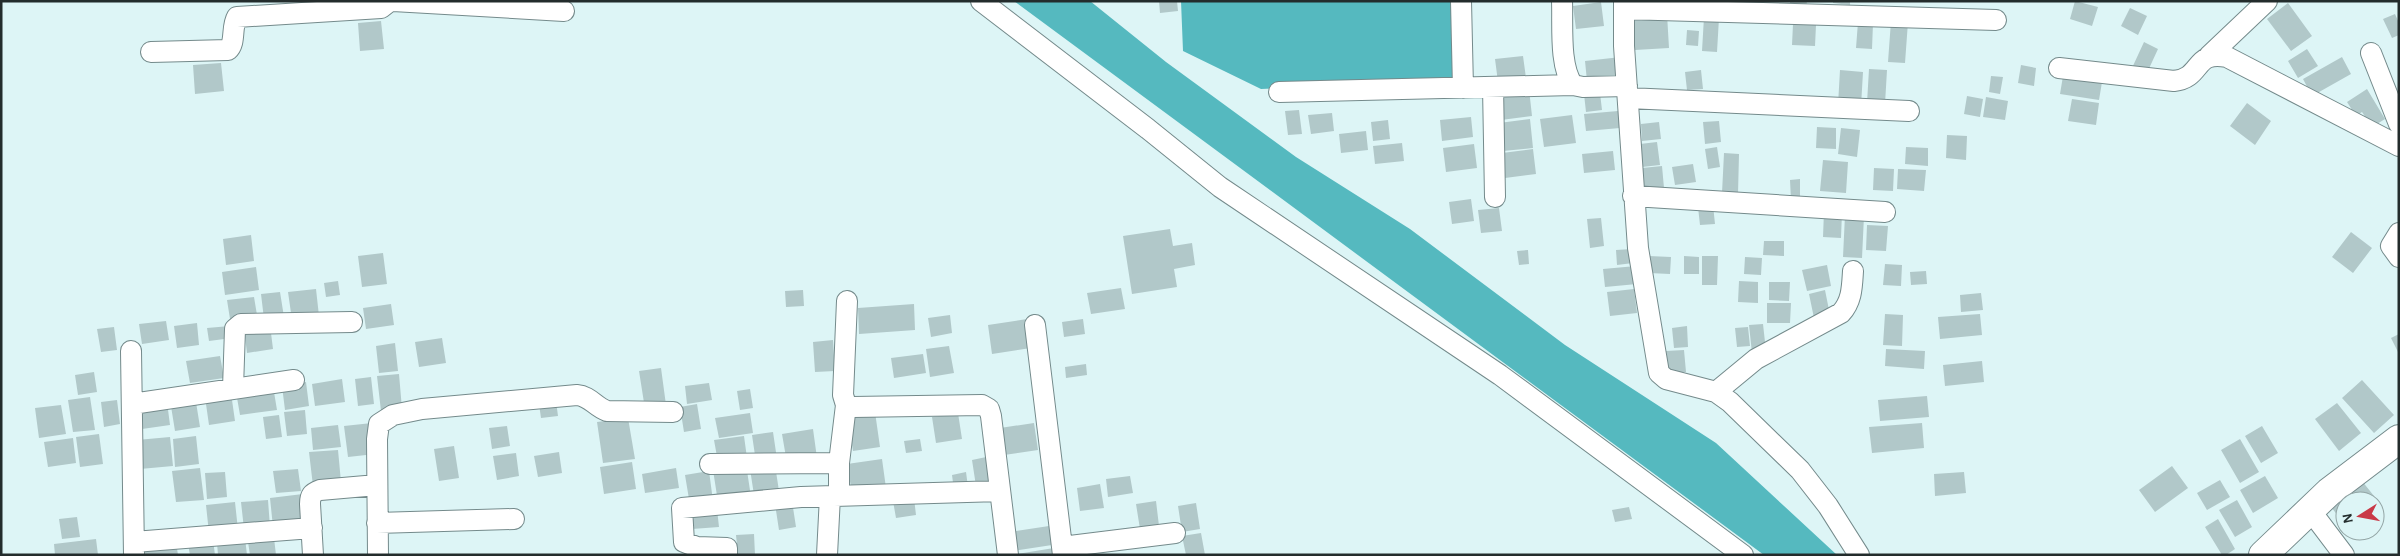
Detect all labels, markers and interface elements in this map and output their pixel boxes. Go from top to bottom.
north arrow [2335,491,2385,541]
text: N [2340,512,2356,524]

